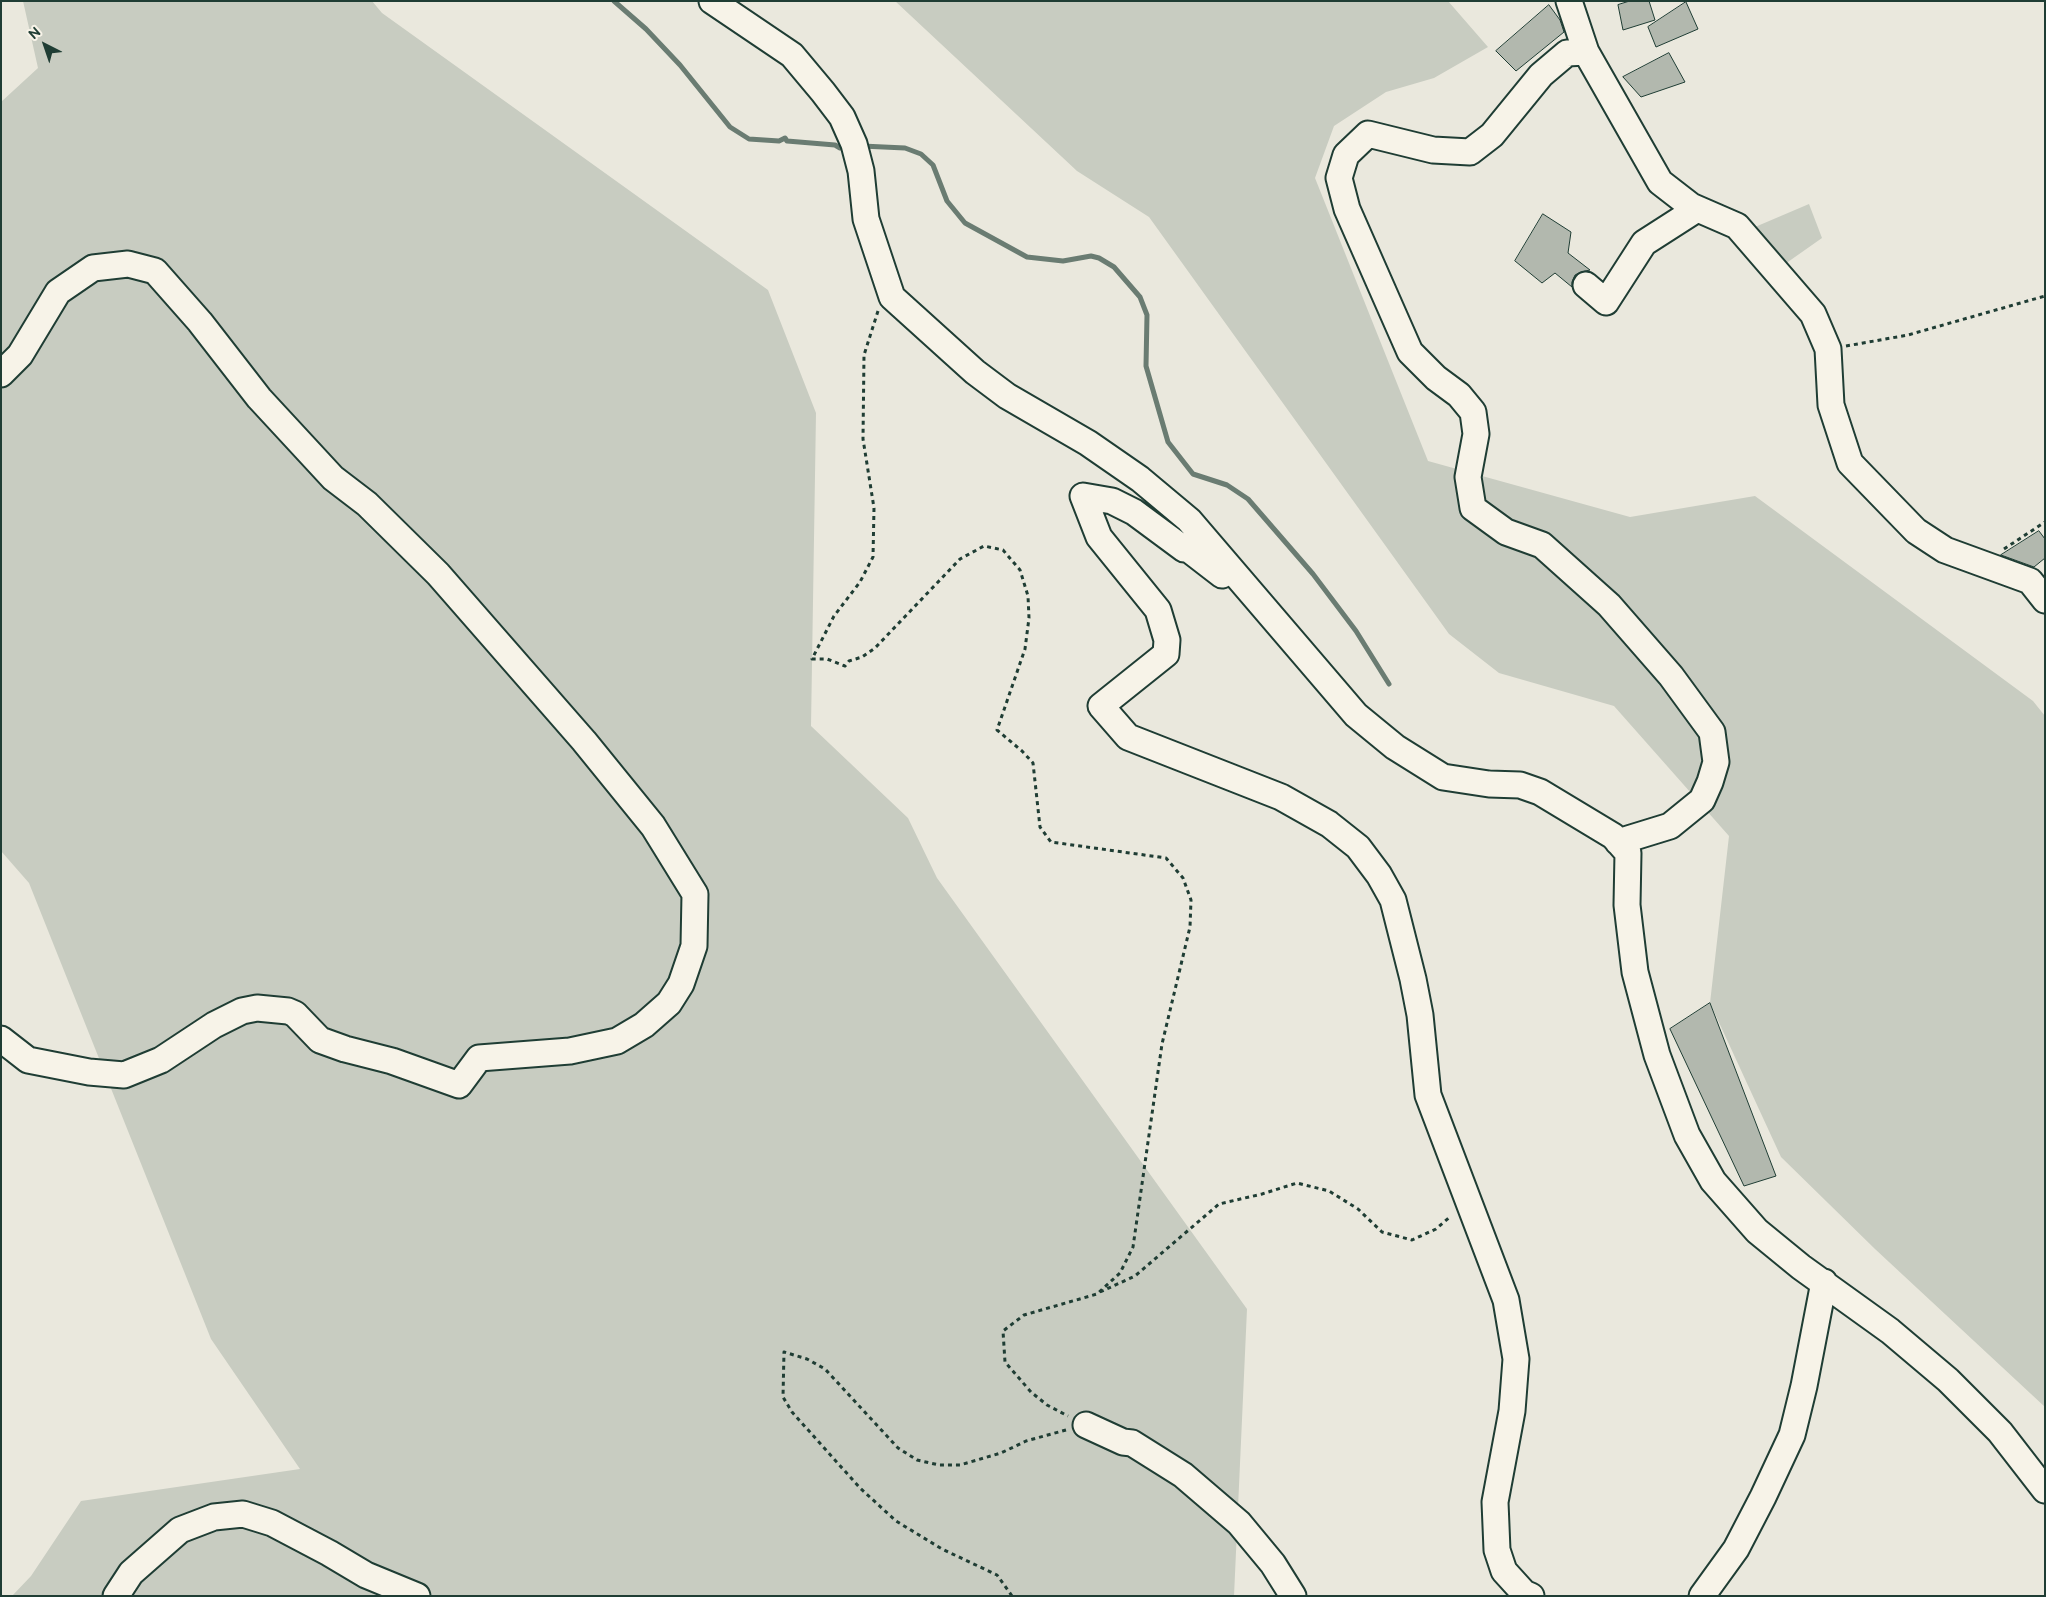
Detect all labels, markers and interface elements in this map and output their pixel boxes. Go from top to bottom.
north arrow [20,20,70,70]
text: N [25,23,44,43]

